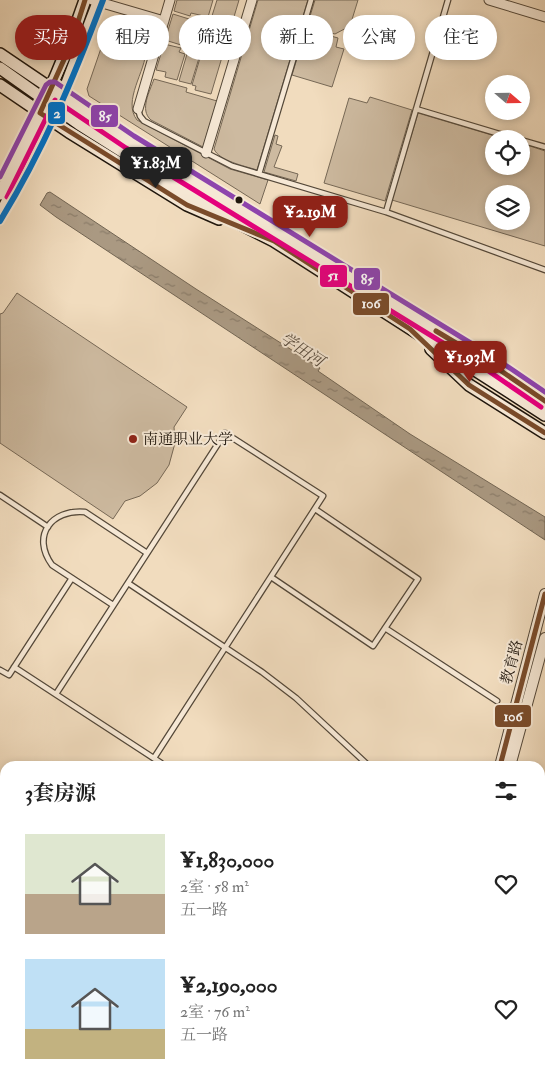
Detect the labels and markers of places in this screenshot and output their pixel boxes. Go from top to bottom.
pin: ¥1.83M [115,146,197,189]
unlabelled marker [234,195,244,205]
pin: ¥2.19M [269,196,351,238]
pin: ¥1.93M [429,340,511,383]
place label: 南通职业大学 [143,430,233,449]
marker: 南通职业大学 [127,433,139,445]

